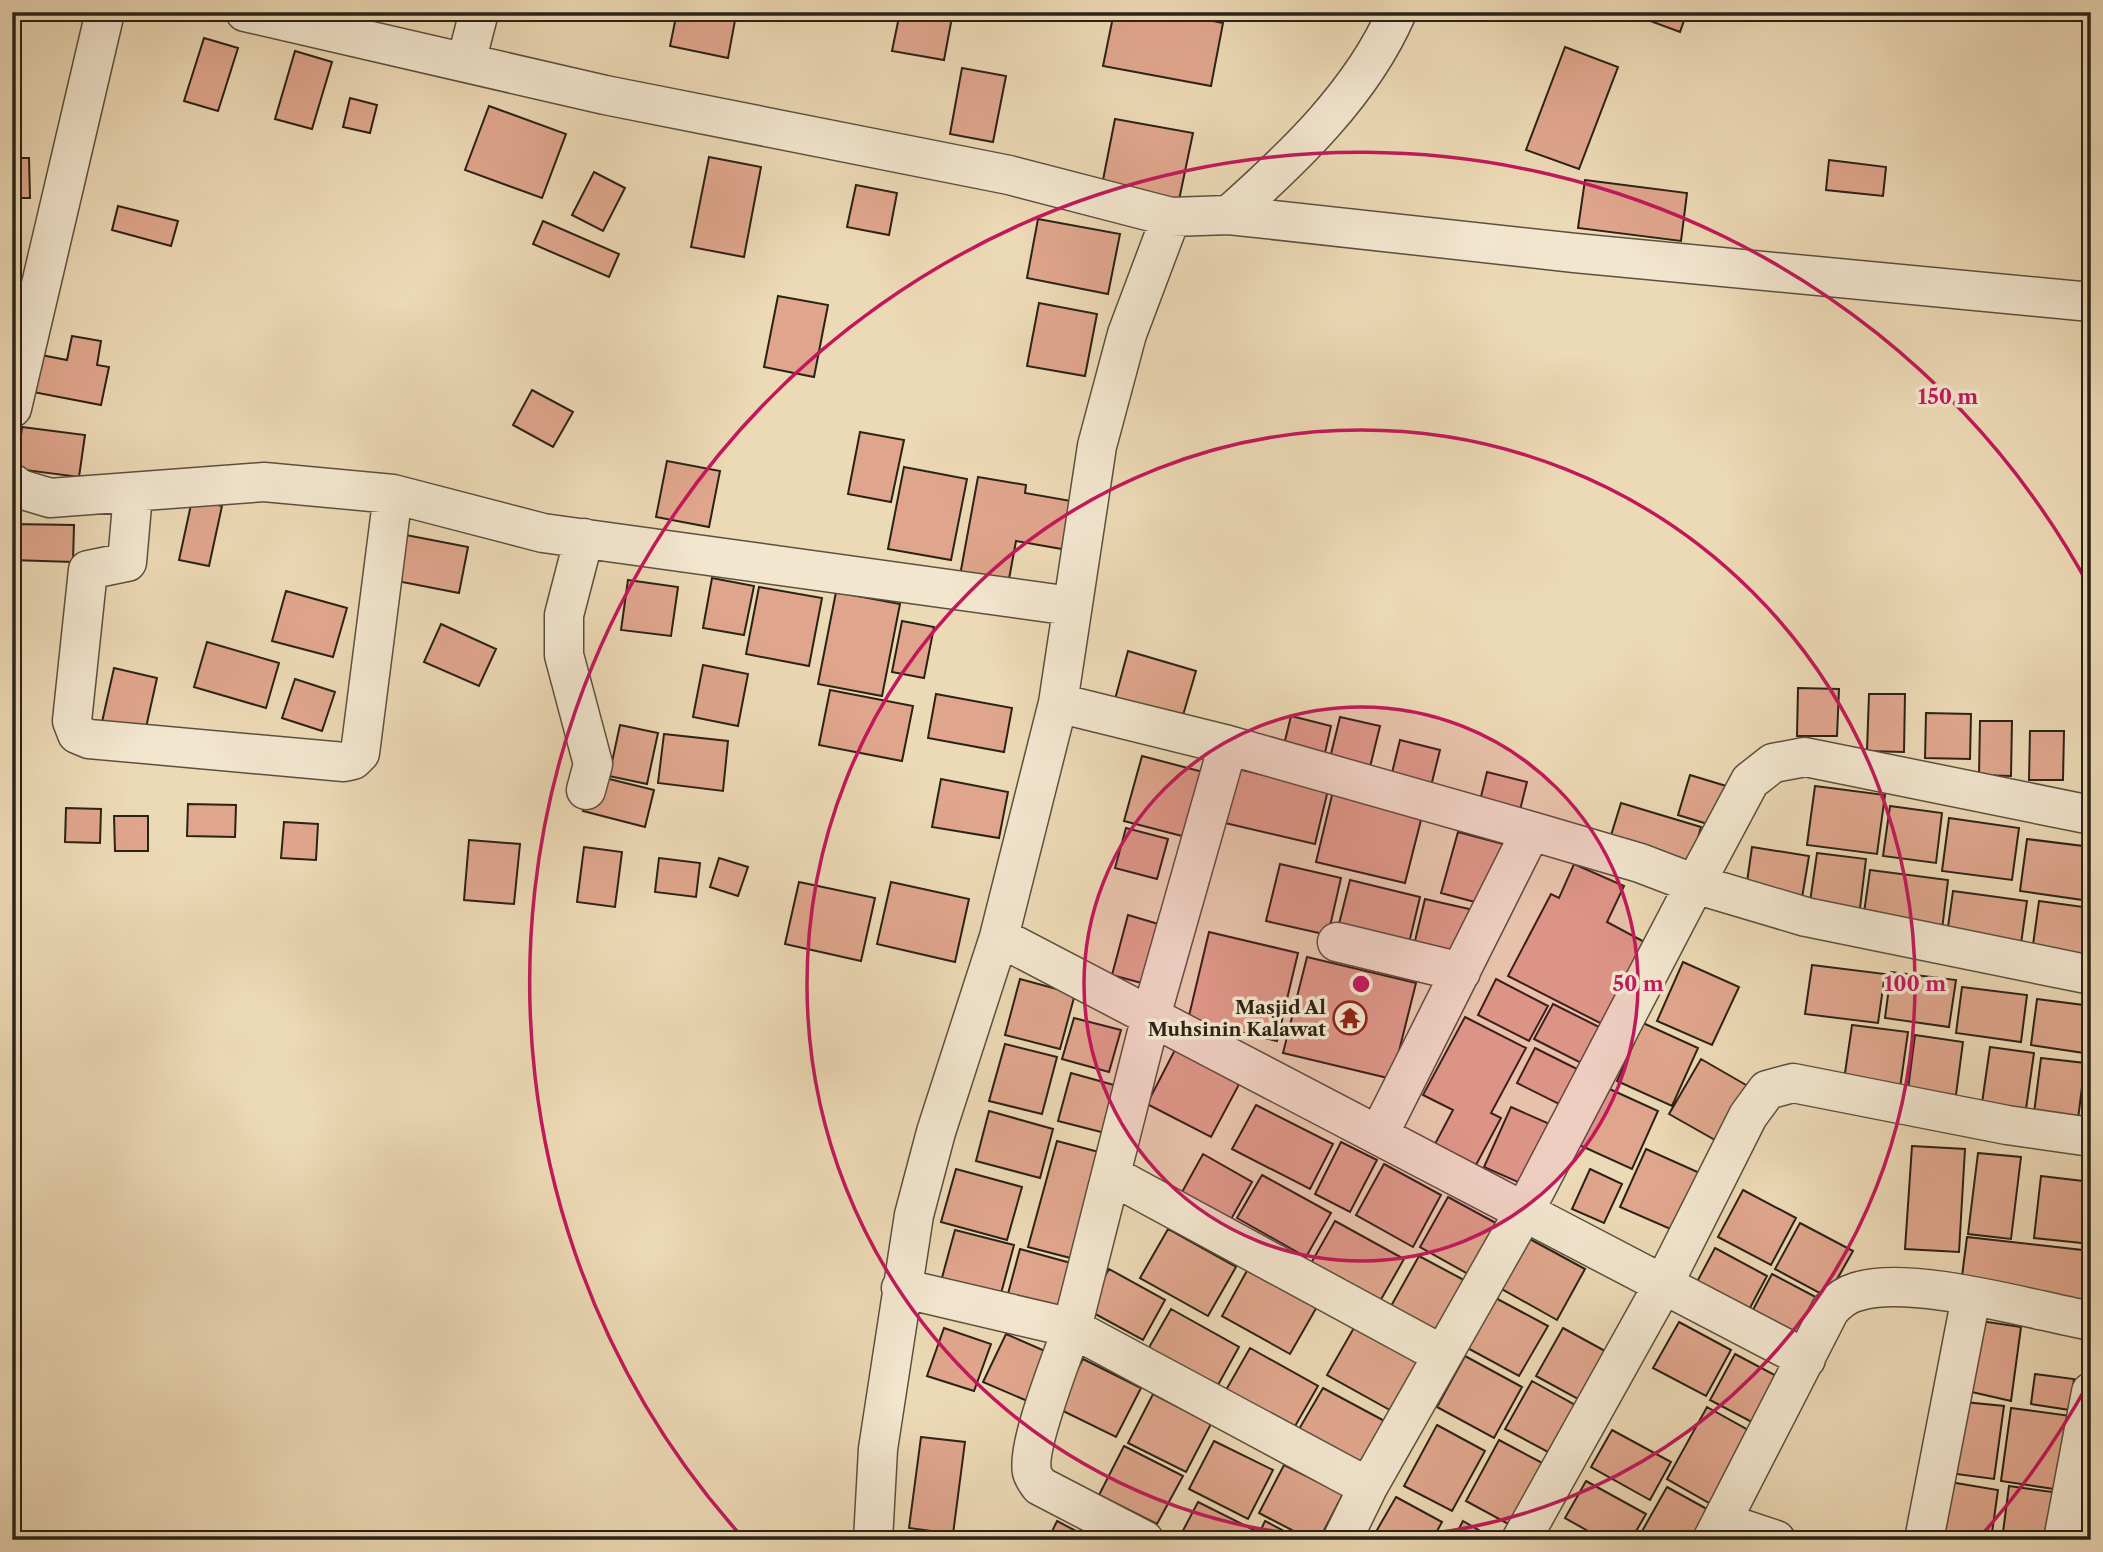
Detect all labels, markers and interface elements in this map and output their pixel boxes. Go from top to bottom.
text: 150 m [1918,384,1978,409]
text: 50 m [1612,971,1664,996]
text: 100 m [1884,971,1946,996]
centre of rings [1349,972,1373,996]
place label: Masjid Al Muhsinin Kalawat [1148,996,1326,1041]
temple icon: Masjid Al Muhsinin Kalawat [1331,999,1369,1037]

